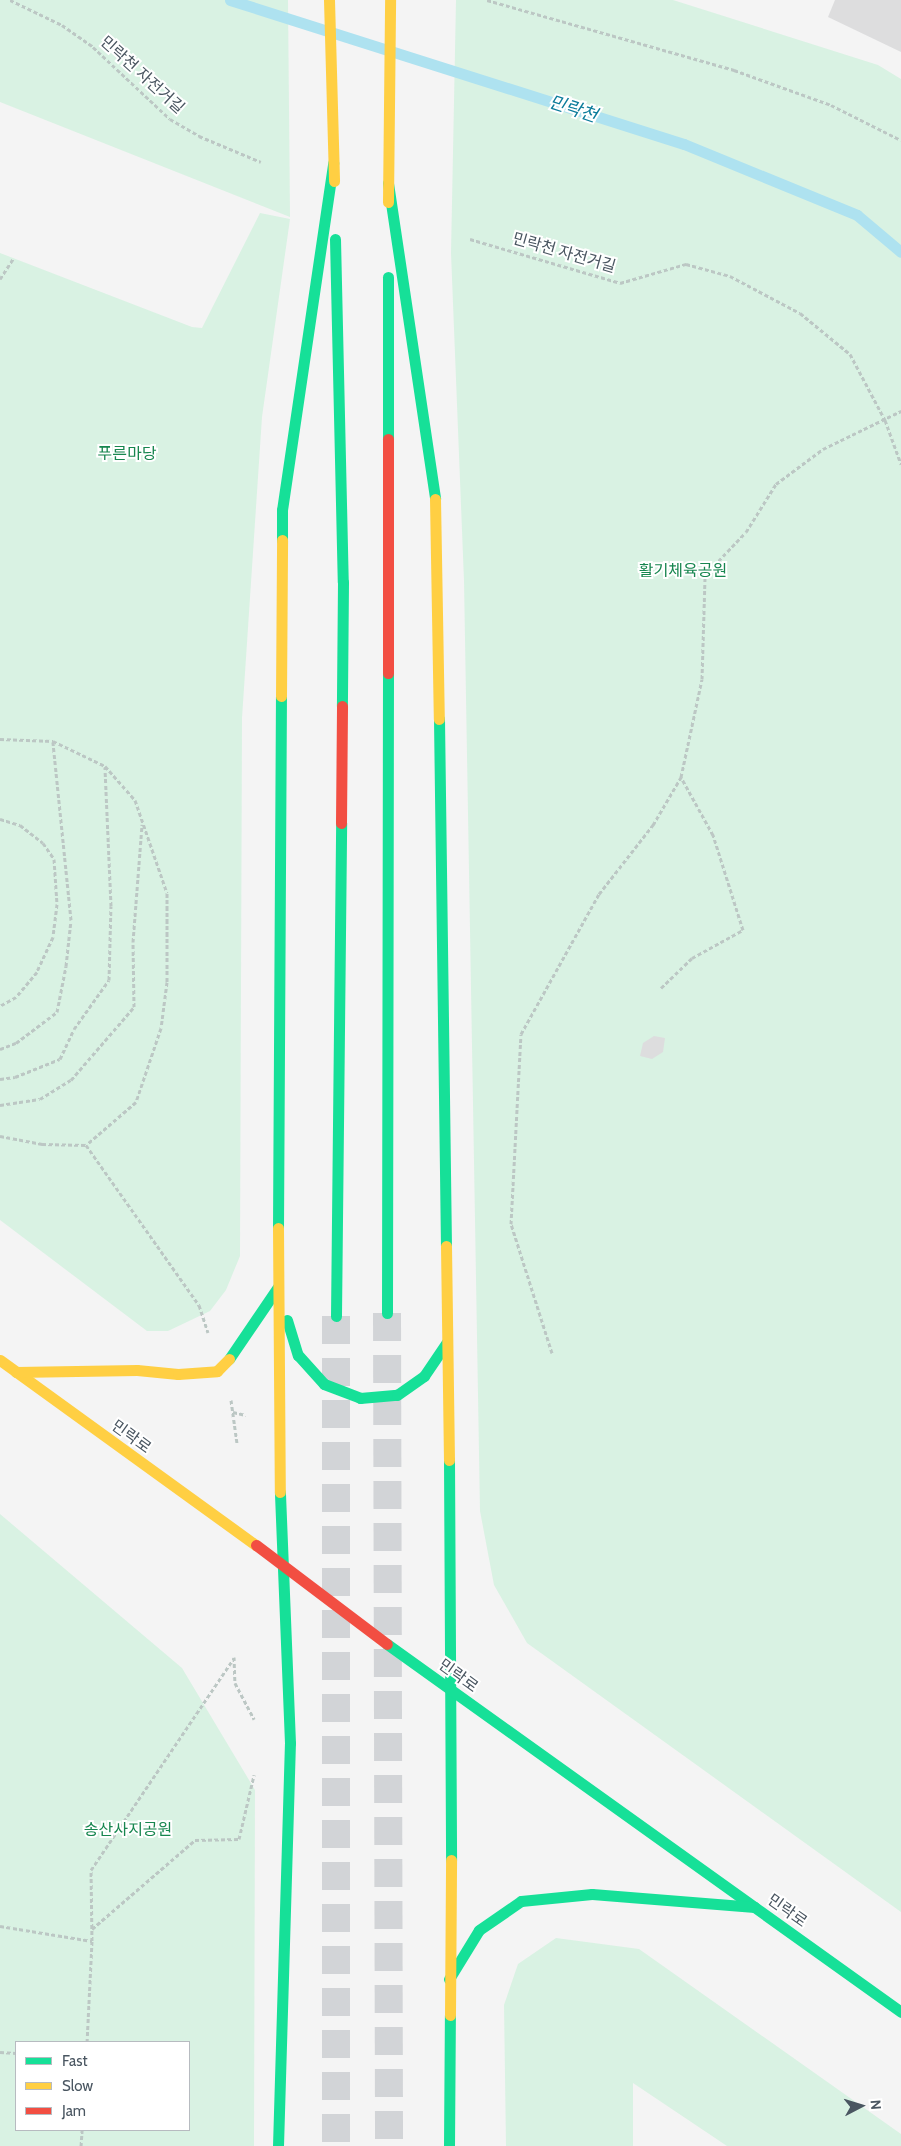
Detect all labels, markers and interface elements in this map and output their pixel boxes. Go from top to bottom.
street label: 민락천 자전거길 [96,32,188,118]
water label: 민락천 [546,91,600,127]
street label: 민락천 자전거길 [510,229,618,277]
park label: 푸른마당 [98,444,156,464]
park label: 활기체육공원 [639,561,727,581]
street label: 민락로 [107,1416,155,1458]
street label: 민락로 [434,1655,482,1697]
park label: 송산사지공원 [84,1820,172,1840]
street label: 민락로 [763,1890,811,1932]
legend [15,2041,190,2131]
text: Fast [62,2052,87,2070]
text: Slow [62,2077,93,2095]
north arrow [836,2081,886,2131]
text: N [867,2099,885,2110]
text: Jam [62,2102,86,2120]

